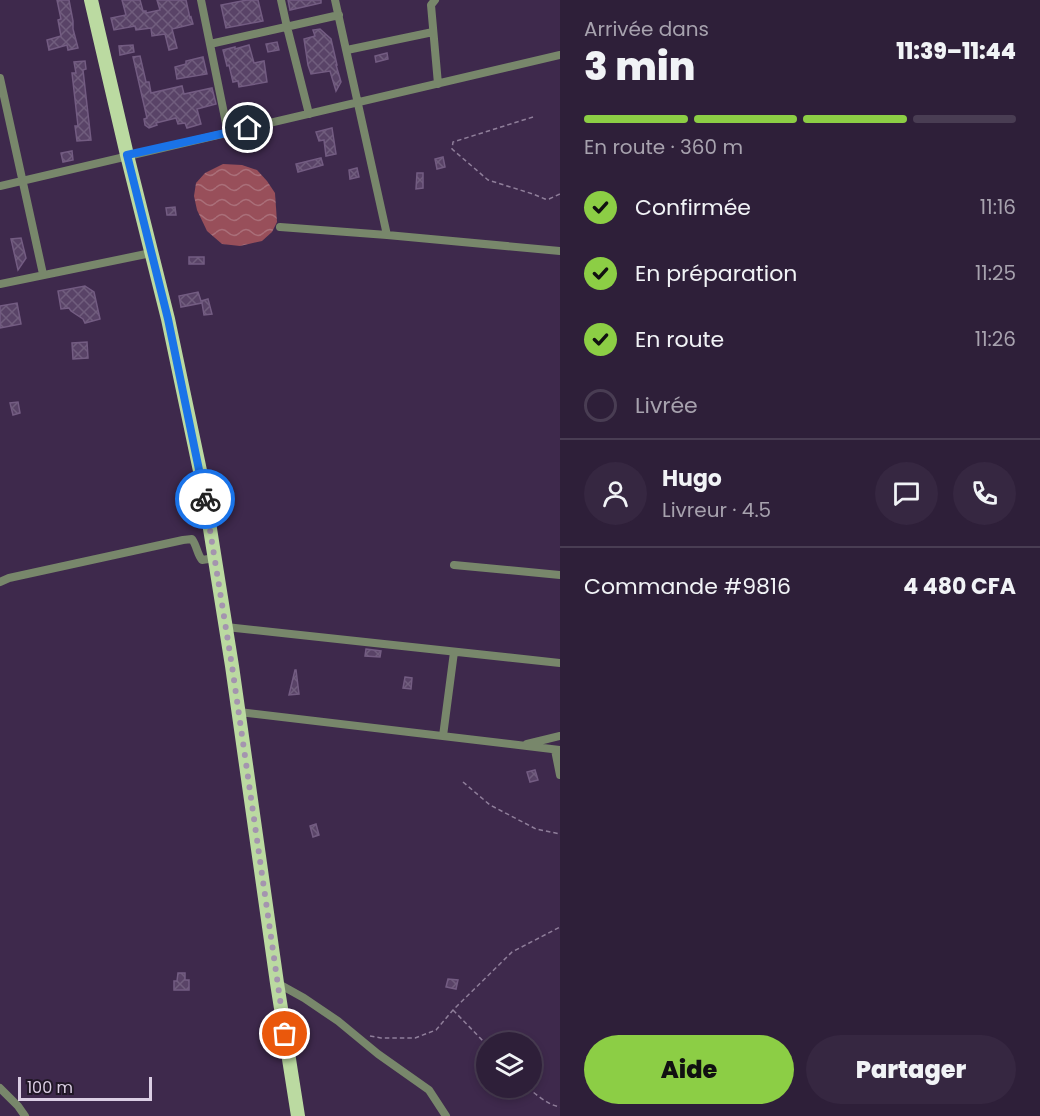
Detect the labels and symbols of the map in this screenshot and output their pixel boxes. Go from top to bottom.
pin [222,102,273,153]
courier [175,469,235,529]
pin [259,1008,310,1059]
scale bar [18,1074,152,1102]

